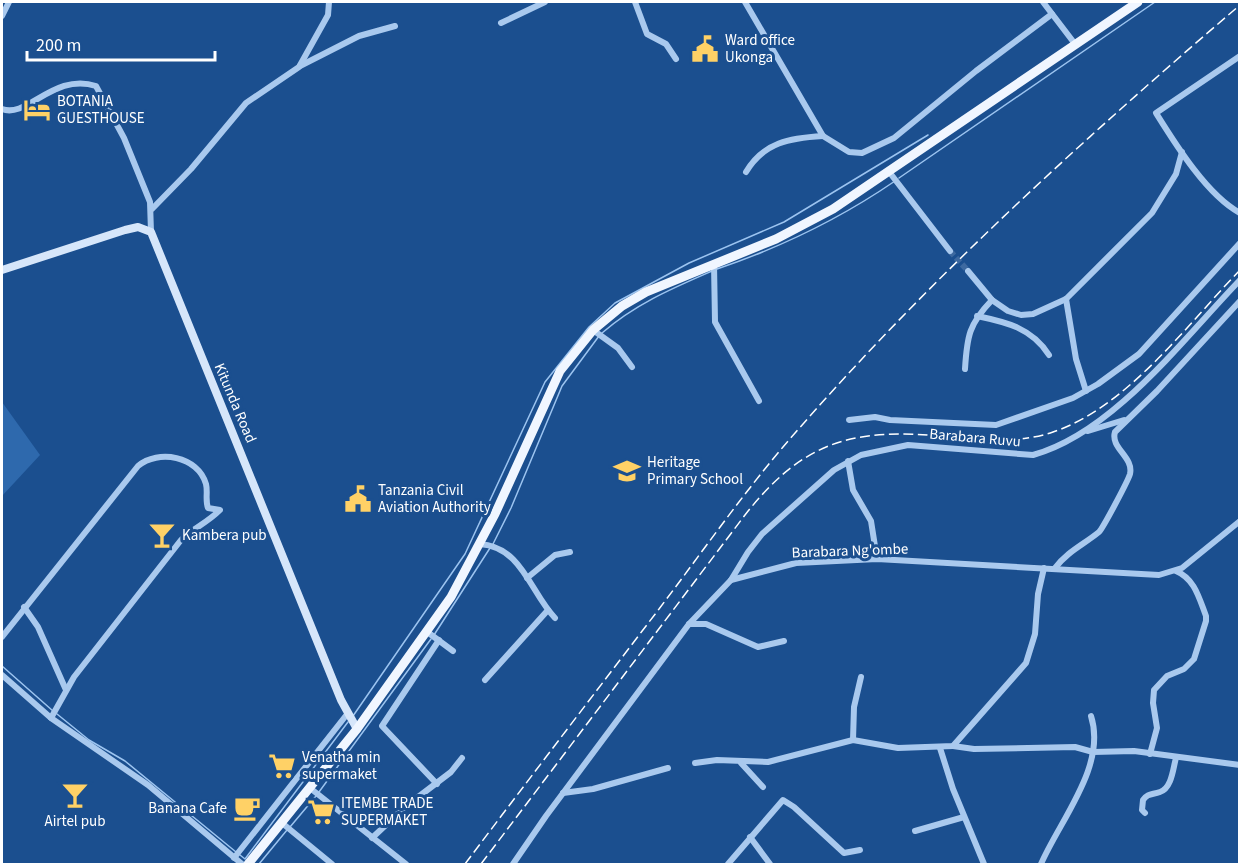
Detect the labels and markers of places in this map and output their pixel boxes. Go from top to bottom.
place label: Ward office Ukonga [725,30,795,68]
public building icon: Ward office Ukonga [690,34,720,64]
place label: BOTANIA GUESTHOUSE [57,91,145,129]
hotel icon: BOTANIA GUESTHOUSE [22,95,52,125]
place label: Heritage Primary School [647,452,743,490]
school or university icon: Heritage Primary School [612,456,642,486]
place label: Tanzania Civil Aviation Authority [378,480,491,518]
public building icon: Tanzania Civil Aviation Authority [343,484,373,514]
bar icon: Kambera pub [147,520,177,550]
place label: Kambera pub [182,525,267,546]
place label: Venatha min supermaket [302,747,381,785]
supermarket icon: Venatha min supermaket [267,751,297,781]
bar icon: Airtel pub [60,780,90,810]
cafe icon: Banana Cafe [232,793,262,823]
place label: ITEMBE TRADE SUPERMAKET [341,793,433,831]
supermarket icon: ITEMBE TRADE SUPERMAKET [306,797,336,827]
place label: Banana Cafe [148,798,227,819]
place label: Airtel pub [45,811,105,832]

